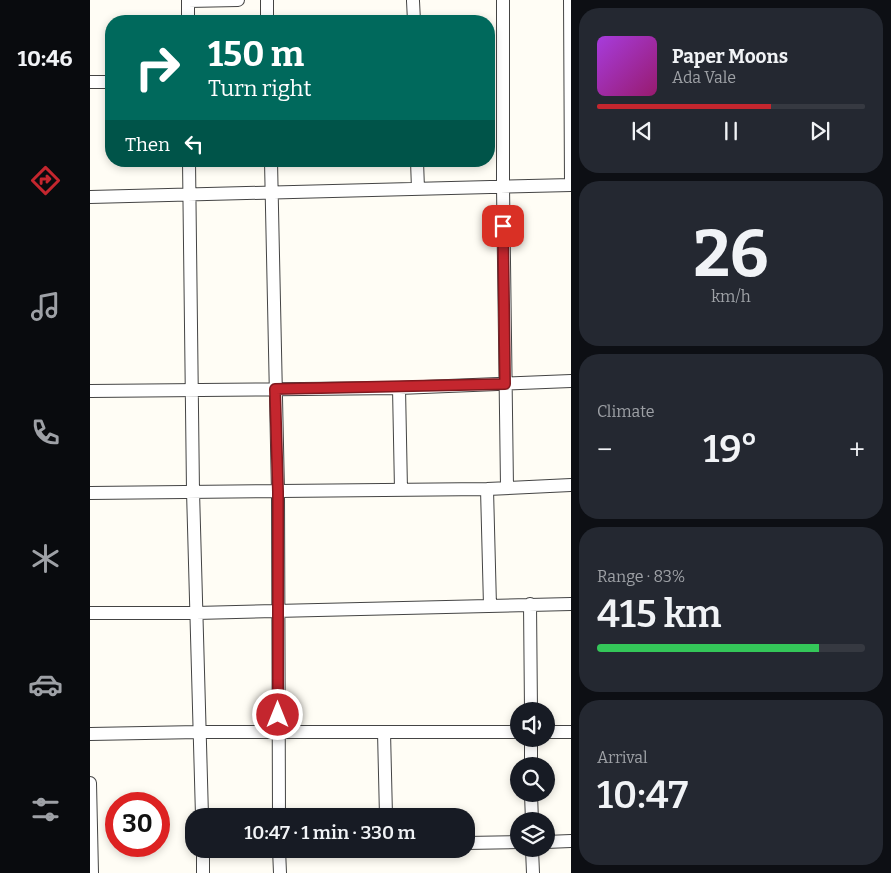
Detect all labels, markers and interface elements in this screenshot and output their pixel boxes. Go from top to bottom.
text: 150 m [208,33,304,75]
icon: right [125,35,190,100]
text: 10:46 [17,45,73,72]
text: Paper Moons [672,45,788,68]
text: Ada Vale [672,68,736,87]
text: Turn right [208,75,311,102]
icon: previous [628,117,656,145]
icon: pause [717,117,745,145]
icon: next [806,117,834,145]
icon: left [180,130,208,158]
text: Then [125,133,170,156]
icon: directions [28,163,63,198]
pin [482,205,524,247]
icon: arrive [489,212,517,240]
text: 26 [693,215,769,293]
text: km/h [711,287,751,306]
icon: music [28,289,63,324]
text: Climate [597,402,655,421]
icon: phone [28,415,63,450]
text: 19° [703,426,758,472]
text: − [597,433,612,466]
text: + [849,433,865,466]
icon: climate [28,541,63,576]
text: Range · 83% [597,567,685,586]
text: 415 km [597,591,722,637]
icon: car [28,667,63,702]
position arrow [251,688,303,740]
map controls [510,702,555,857]
button: sound [510,702,555,747]
text: Arrival [597,748,648,767]
button: search [510,757,555,802]
text: 10:47 [597,772,688,818]
icon: filters [28,792,63,827]
speed limit sign: 30 [105,792,170,857]
button: layers [510,812,555,857]
text: 10:47 · 1 min · 330 m [244,821,416,844]

